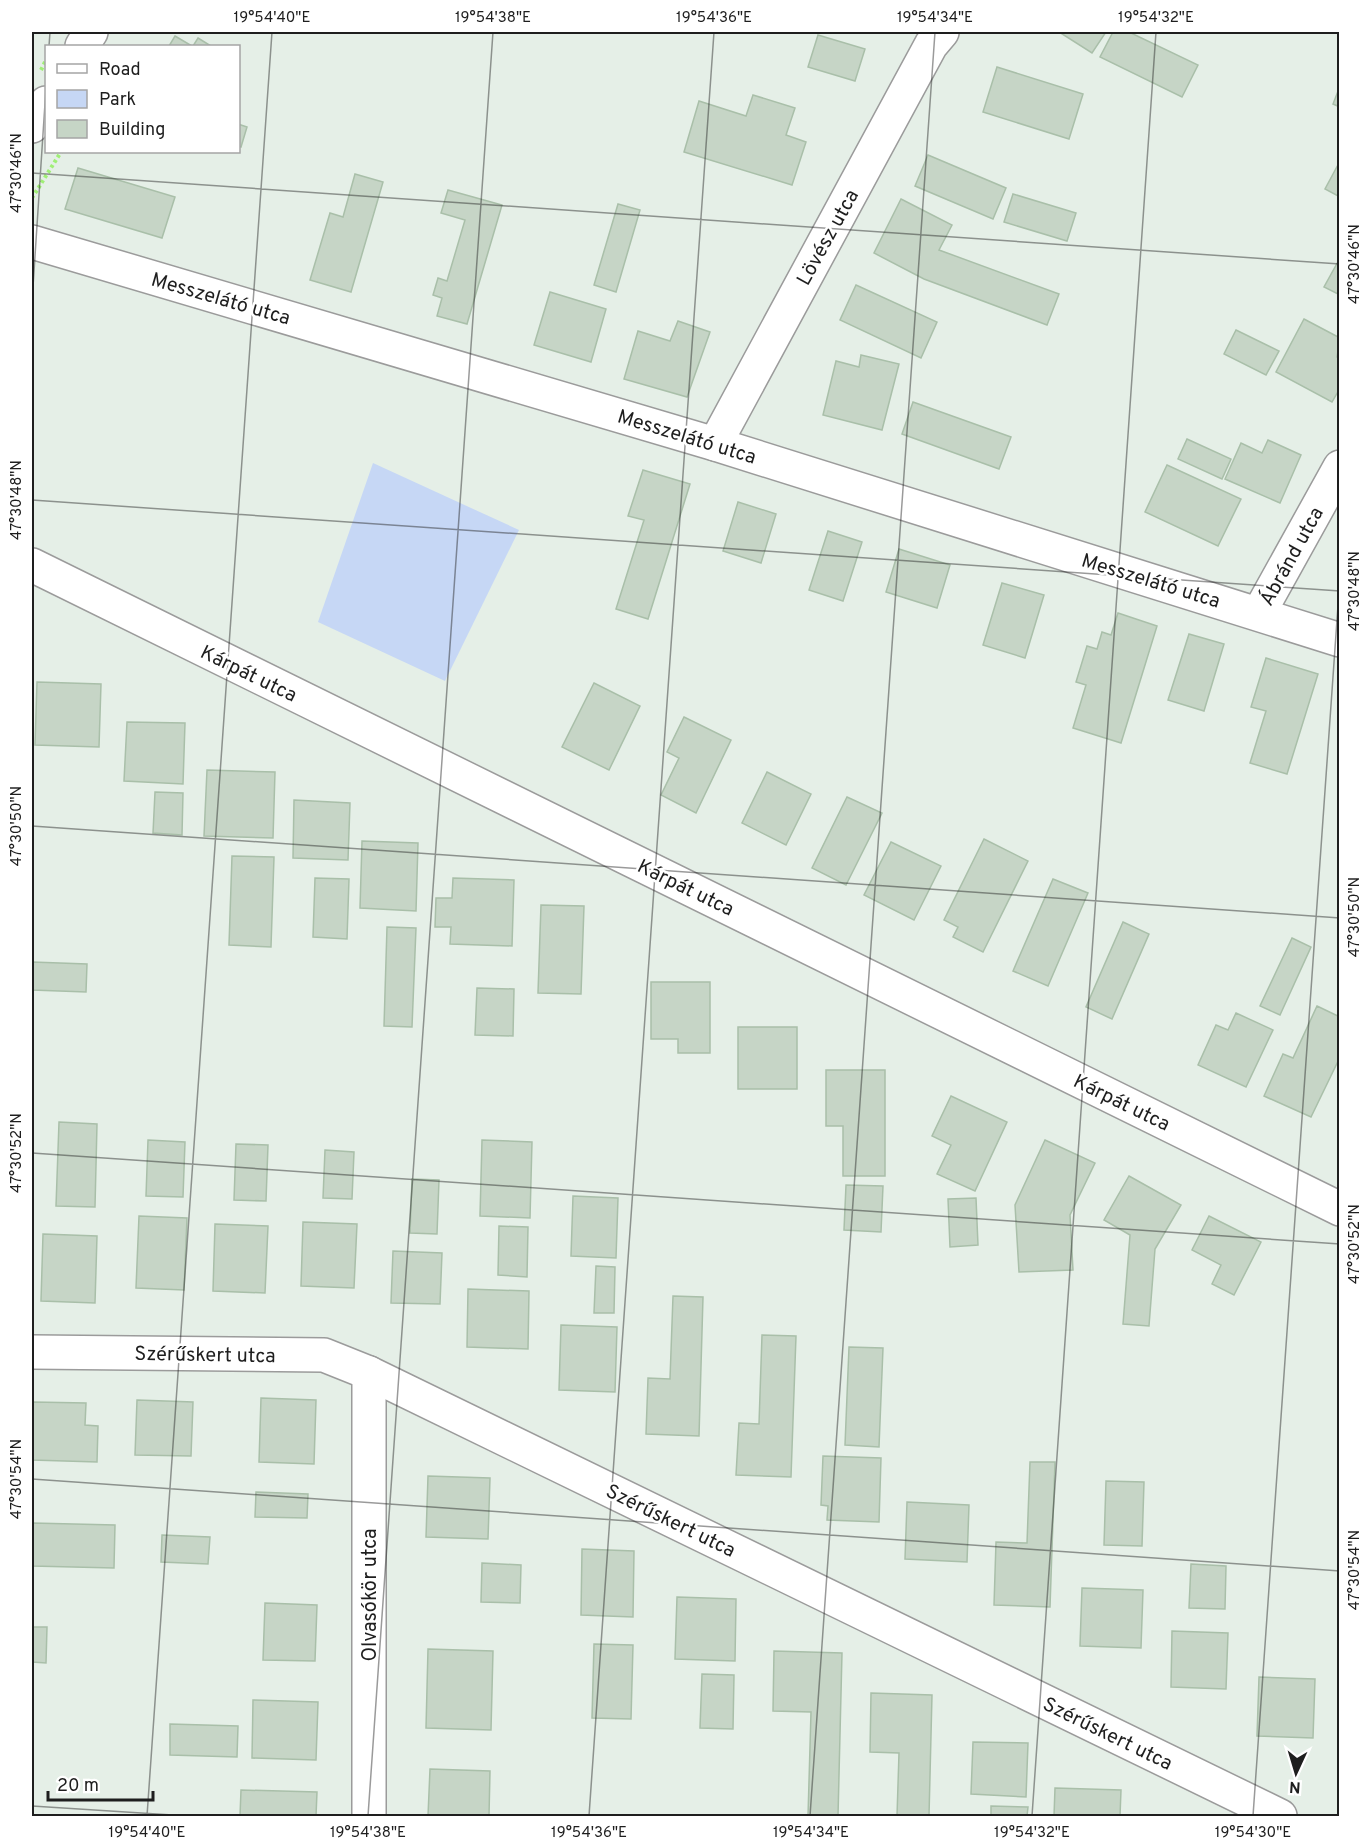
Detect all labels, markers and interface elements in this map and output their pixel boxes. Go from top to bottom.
text: 19°54'40"E [234,9,310,28]
text: 19°54'38"E [455,9,531,28]
text: 19°54'36"E [676,9,752,28]
text: 19°54'34"E [897,9,973,28]
text: 19°54'32"E [1118,9,1194,28]
legend [45,45,240,153]
text: Road [99,59,141,82]
text: Park [99,89,136,112]
text: Building [99,119,165,142]
text: 47°30'46"N [8,133,27,213]
street label: Lövész utca [792,185,866,291]
text: 47°30'46"N [1346,224,1365,304]
street label: Messzelátó utca [148,268,293,332]
street label: Messzelátó utca [614,404,759,471]
text: 47°30'48"N [8,460,27,540]
street label: Ábránd utca [1253,502,1331,611]
street label: Messzelátó utca [1078,548,1223,615]
text: 47°30'48"N [1346,551,1365,631]
street label: Kárpát utca [195,640,301,709]
text: 47°30'50"N [8,786,27,866]
street label: Kárpát utca [632,854,738,923]
text: 47°30'50"N [1346,877,1365,957]
street label: Kárpát utca [1068,1069,1174,1138]
text: 47°30'52"N [8,1113,27,1193]
text: 47°30'52"N [1346,1204,1365,1284]
street label: Szérűskert utca [134,1342,276,1370]
text: 47°30'54"N [8,1439,27,1519]
street label: Szérűskert utca [601,1479,739,1564]
street label: Olvasókör utca [358,1528,384,1662]
text: 47°30'54"N [1346,1530,1365,1610]
street label: Szérűskert utca [1038,1692,1176,1777]
north arrow [1266,1743,1326,1803]
scale bar [48,1764,153,1802]
text: 20 m [57,1775,99,1798]
text: N [1289,1776,1302,1796]
text: 19°54'40"E [109,1824,185,1843]
text: 19°54'38"E [330,1824,406,1843]
text: 19°54'36"E [551,1824,627,1843]
text: 19°54'34"E [773,1824,849,1843]
text: 19°54'32"E [994,1824,1070,1843]
text: 19°54'30"E [1215,1824,1291,1843]

